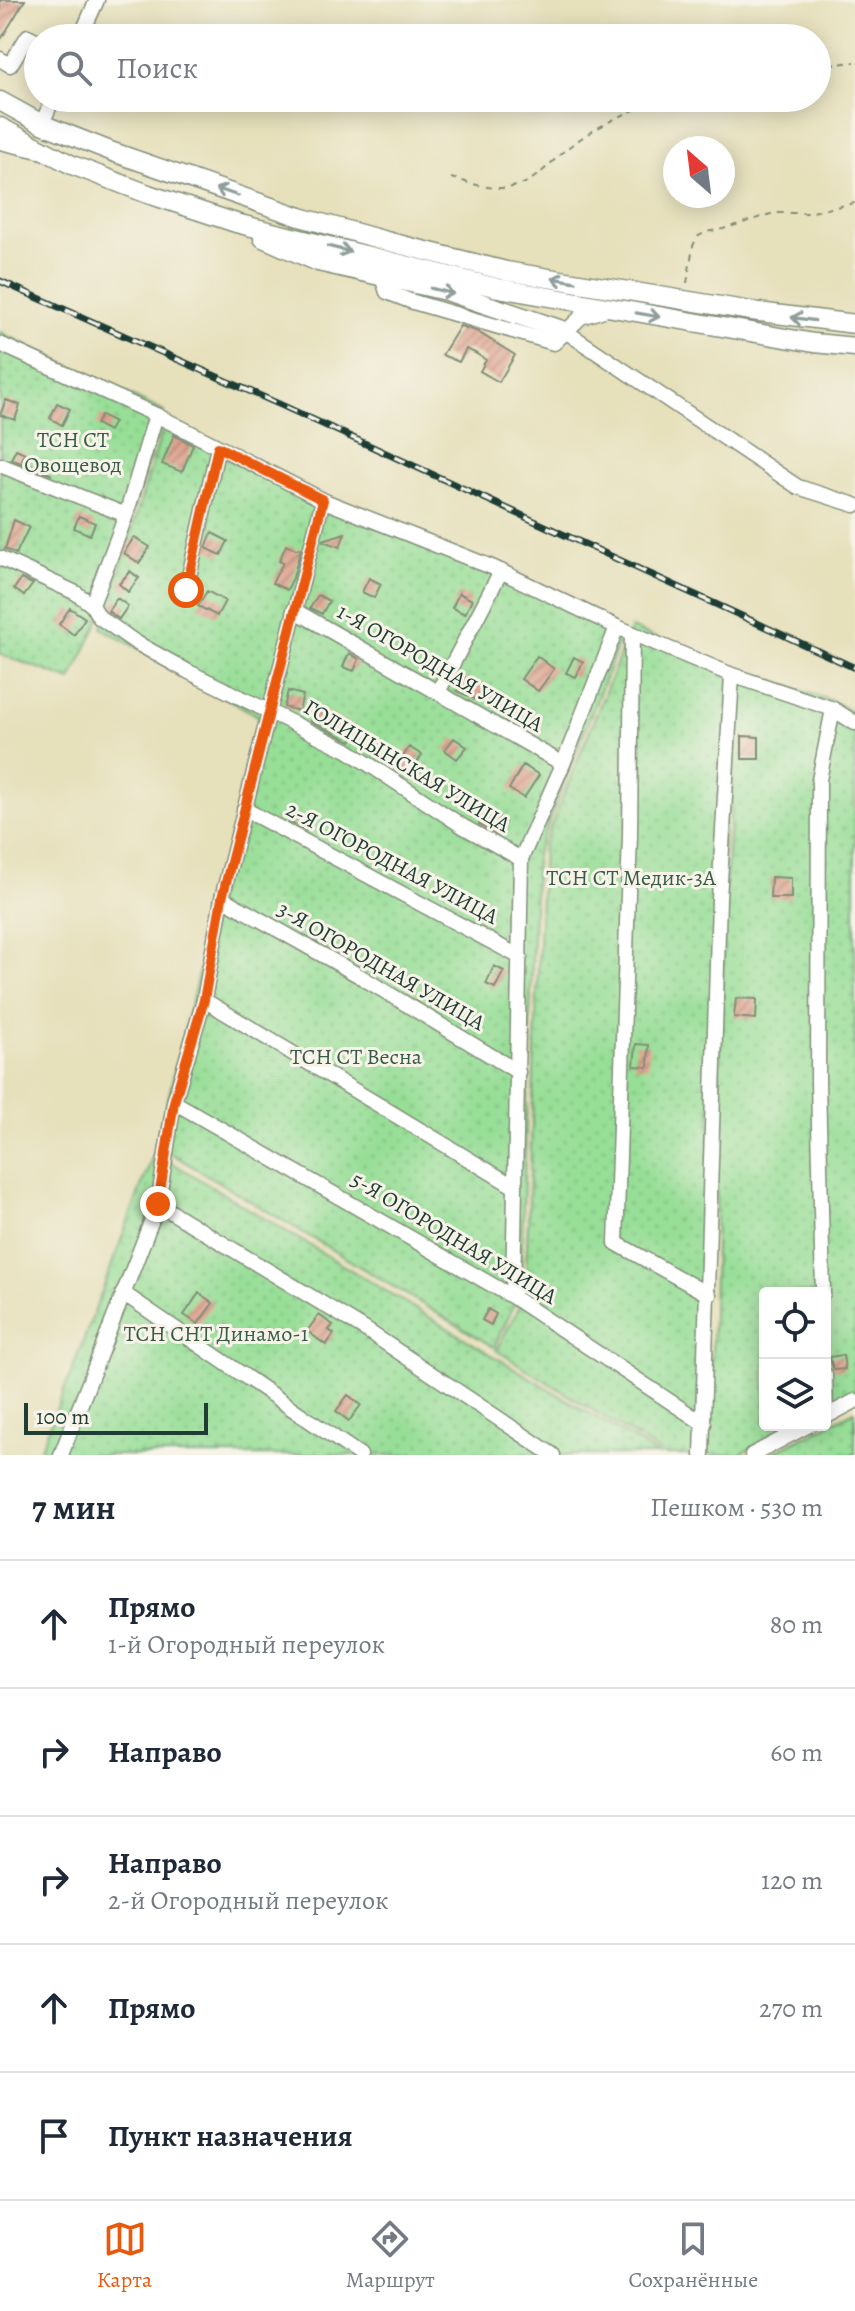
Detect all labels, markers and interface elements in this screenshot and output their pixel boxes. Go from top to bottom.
search box [24,24,831,112]
icon: search [52,46,96,90]
text: Поиск [116,48,198,88]
north arrow [663,136,735,208]
one-way arrow [214,183,239,198]
one-way arrow [326,242,352,257]
one-way arrow [551,272,577,287]
one-way arrow [428,284,454,299]
one-way arrow [635,309,660,324]
one-way arrow [791,311,816,326]
park label: ТСН СТ Овощевод [24,425,122,480]
route start [168,572,204,608]
street label: 1-Я ОГОРОДНАЯ УЛИЦА [331,597,550,740]
street label: ГОЛИЦЫНСКАЯ УЛИЦА [298,692,517,840]
street label: 2-Я ОГОРОДНАЯ УЛИЦА [281,794,504,932]
park label: ТСН СТ Медик-3А [546,863,717,893]
street label: 3-Я ОГОРОДНАЯ УЛИЦА [272,894,491,1038]
park label: ТСН СТ Весна [290,1042,423,1072]
street label: 5-Я ОГОРОДНАЯ УЛИЦА [345,1165,564,1312]
route end [140,1186,176,1222]
map controls [759,1287,831,1431]
button: locate [759,1287,831,1359]
park label: ТСН СНТ Динамо-1 [124,1319,308,1349]
button: layers [759,1359,831,1431]
scale bar [24,1399,208,1435]
text: 100 m [36,1402,90,1432]
text: 7 мин [32,1484,116,1531]
text: Пешком · 530 m [650,1490,823,1525]
text: Прямо [108,1587,195,1627]
icon: ahead [32,1602,76,1646]
text: 80 m [770,1607,823,1642]
text: 1-й Огородный переулок [108,1627,385,1662]
icon: right [32,1730,76,1774]
text: Направо [108,1732,222,1772]
text: 60 m [770,1735,823,1770]
text: Направо [108,1843,222,1883]
icon: right [32,1858,76,1902]
text: 120 m [761,1863,823,1898]
text: 2-й Огородный переулок [108,1883,389,1918]
icon: ahead [32,1986,76,2030]
text: Прямо [108,1988,195,2028]
text: 270 m [759,1991,823,2026]
icon: arrive [32,2114,76,2158]
text: Пункт назначения [108,2116,353,2156]
tab: Карта [97,2217,152,2295]
tab: Маршрут [346,2217,435,2295]
tab: Сохранённые [628,2217,758,2295]

